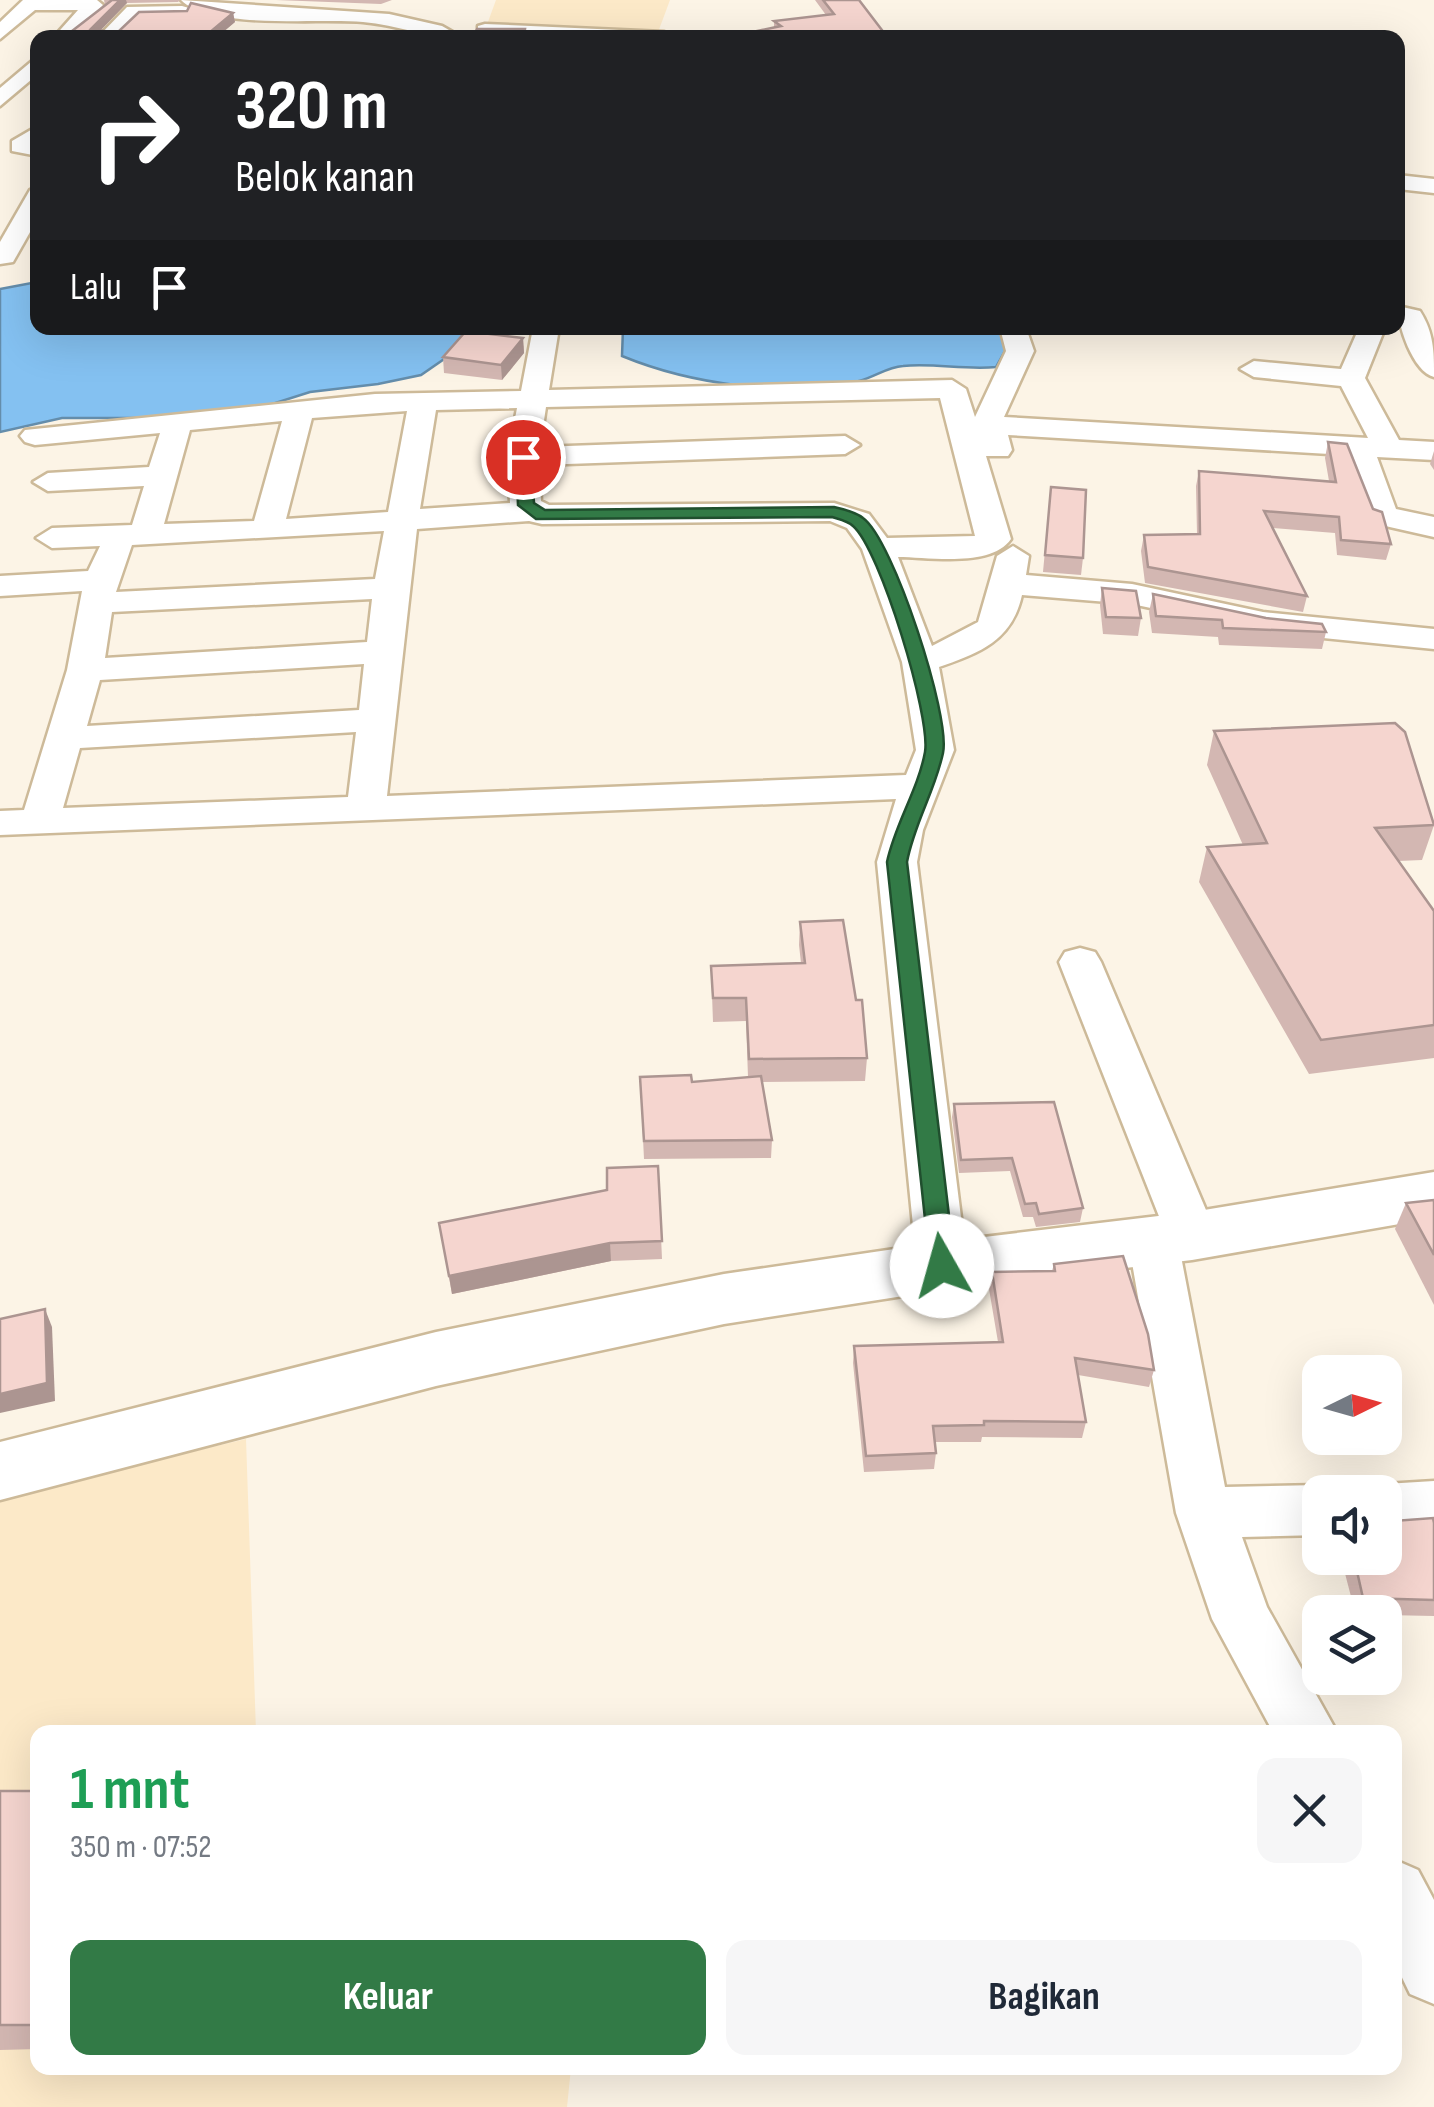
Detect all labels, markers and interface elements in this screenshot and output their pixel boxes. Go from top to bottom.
text: 320 m [235,65,388,149]
icon: right [70,70,200,200]
text: Belok kanan [235,150,415,205]
icon: arrive [142,260,197,315]
text: Lalu [70,265,122,310]
pin [481,415,566,500]
icon: arrive [496,430,551,485]
position arrow [890,1214,994,1318]
north arrow [1302,1355,1402,1455]
map controls [1302,1355,1402,1695]
button: sound [1302,1475,1402,1575]
button: layers [1302,1595,1402,1695]
text: 1 mnt [70,1754,189,1826]
button: close [1257,1758,1362,1863]
text: 350 m · 07:52 [70,1828,212,1867]
button: Keluar [70,1940,706,2055]
button: Bagikan [726,1940,1362,2055]

